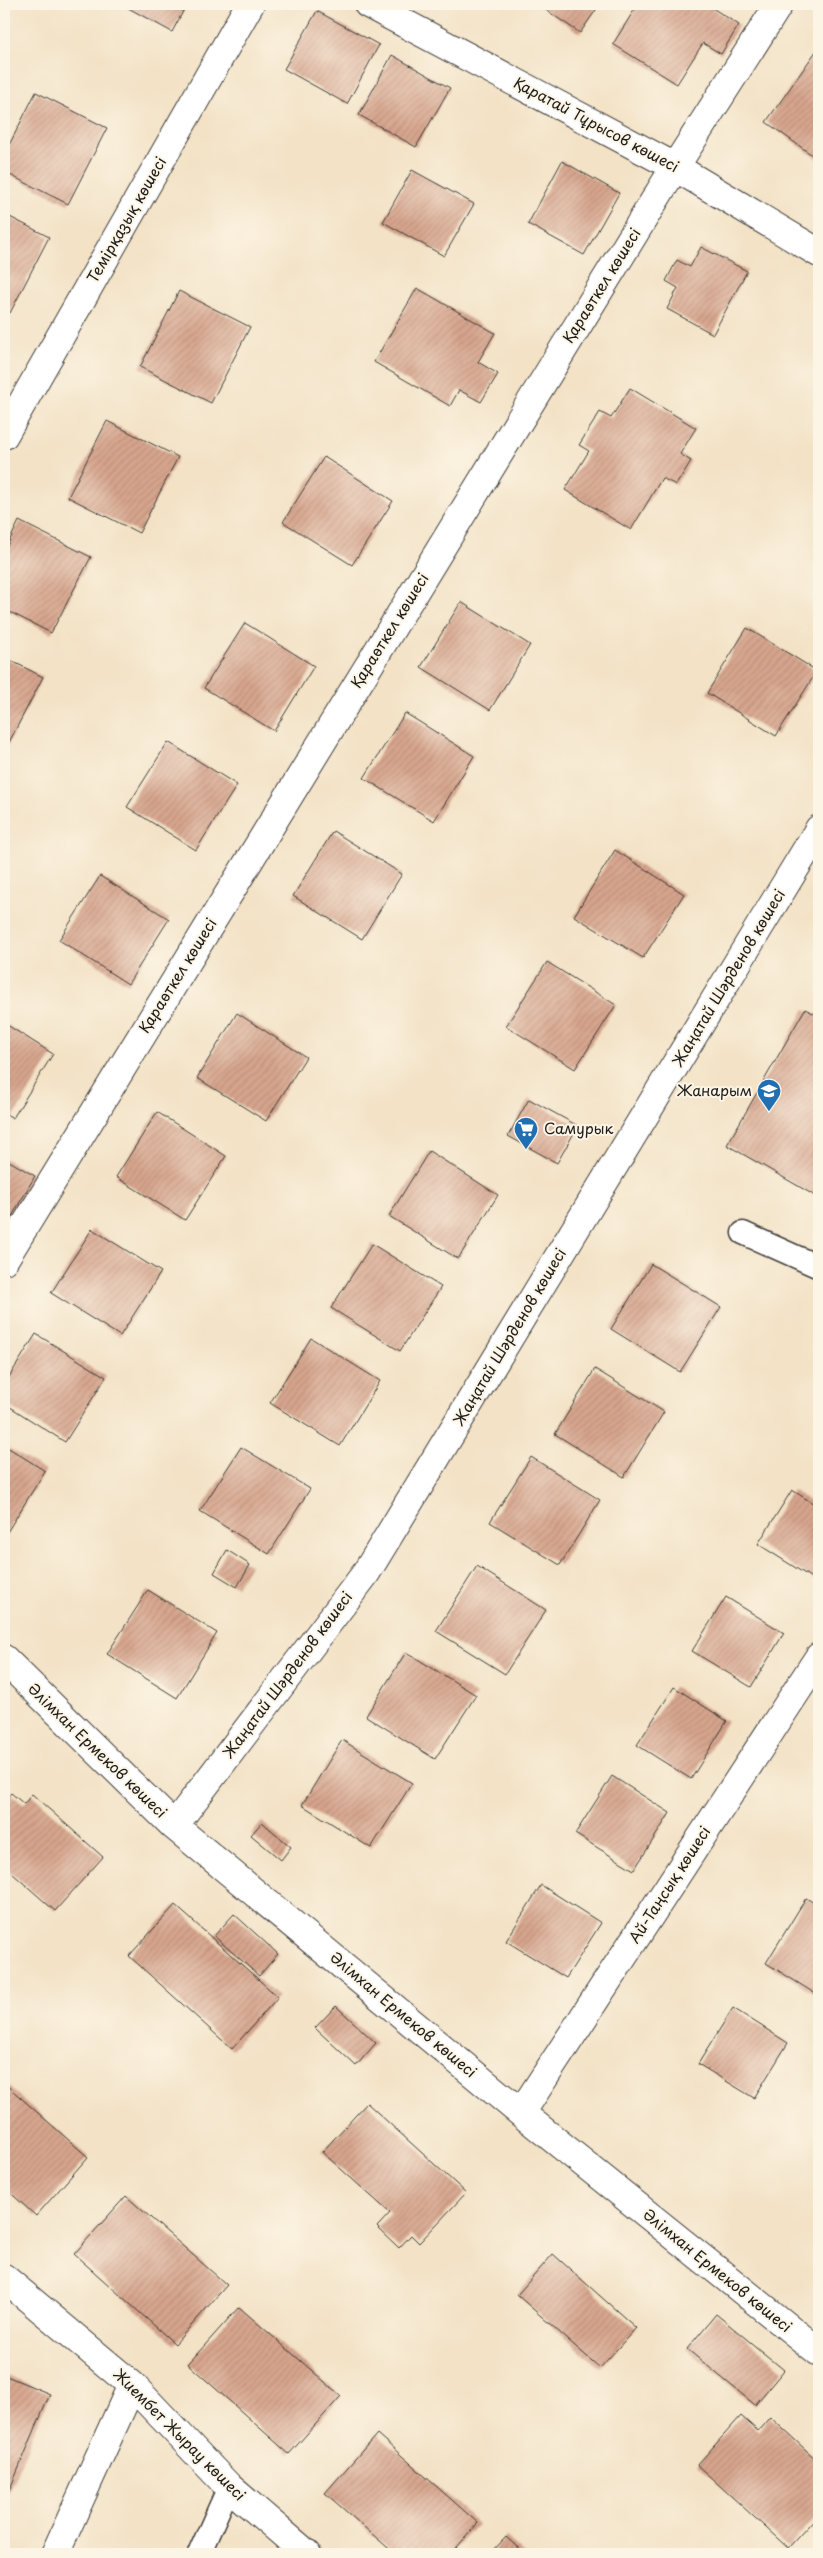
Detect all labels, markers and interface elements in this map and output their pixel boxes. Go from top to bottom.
street label: Қаратай Тұрысов көшесі [510,70,684,177]
street label: Темірқазық көшесі [80,152,171,286]
street label: Қараөткел көшесі [556,223,645,347]
street label: Қараөткел көшесі [344,568,433,692]
street label: Жаңатай Шәрденов көшесі [665,884,790,1071]
street label: Қараөткел көшесі [132,913,221,1037]
place label: Жанарым [676,1078,752,1101]
school or university icon: Жанарым [756,1078,782,1112]
supermarket icon: Самурык [513,1116,539,1150]
place label: Самурык [544,1116,614,1139]
street label: Жаңатай Шәрденов көшесі [446,1243,571,1430]
street label: Жаңатай Шәрденов көшесі [216,1586,357,1763]
street label: Әлімхан Ермеков көшесі [23,1677,173,1823]
street label: Ай-Таңсық көшесі [622,1821,715,1947]
street label: Әлімхан Ермеков көшесі [325,1945,482,2082]
street label: Әлімхан Ермеков көшесі [639,2202,797,2337]
street label: Жиембет Жырау көшесі [109,2362,252,2505]

